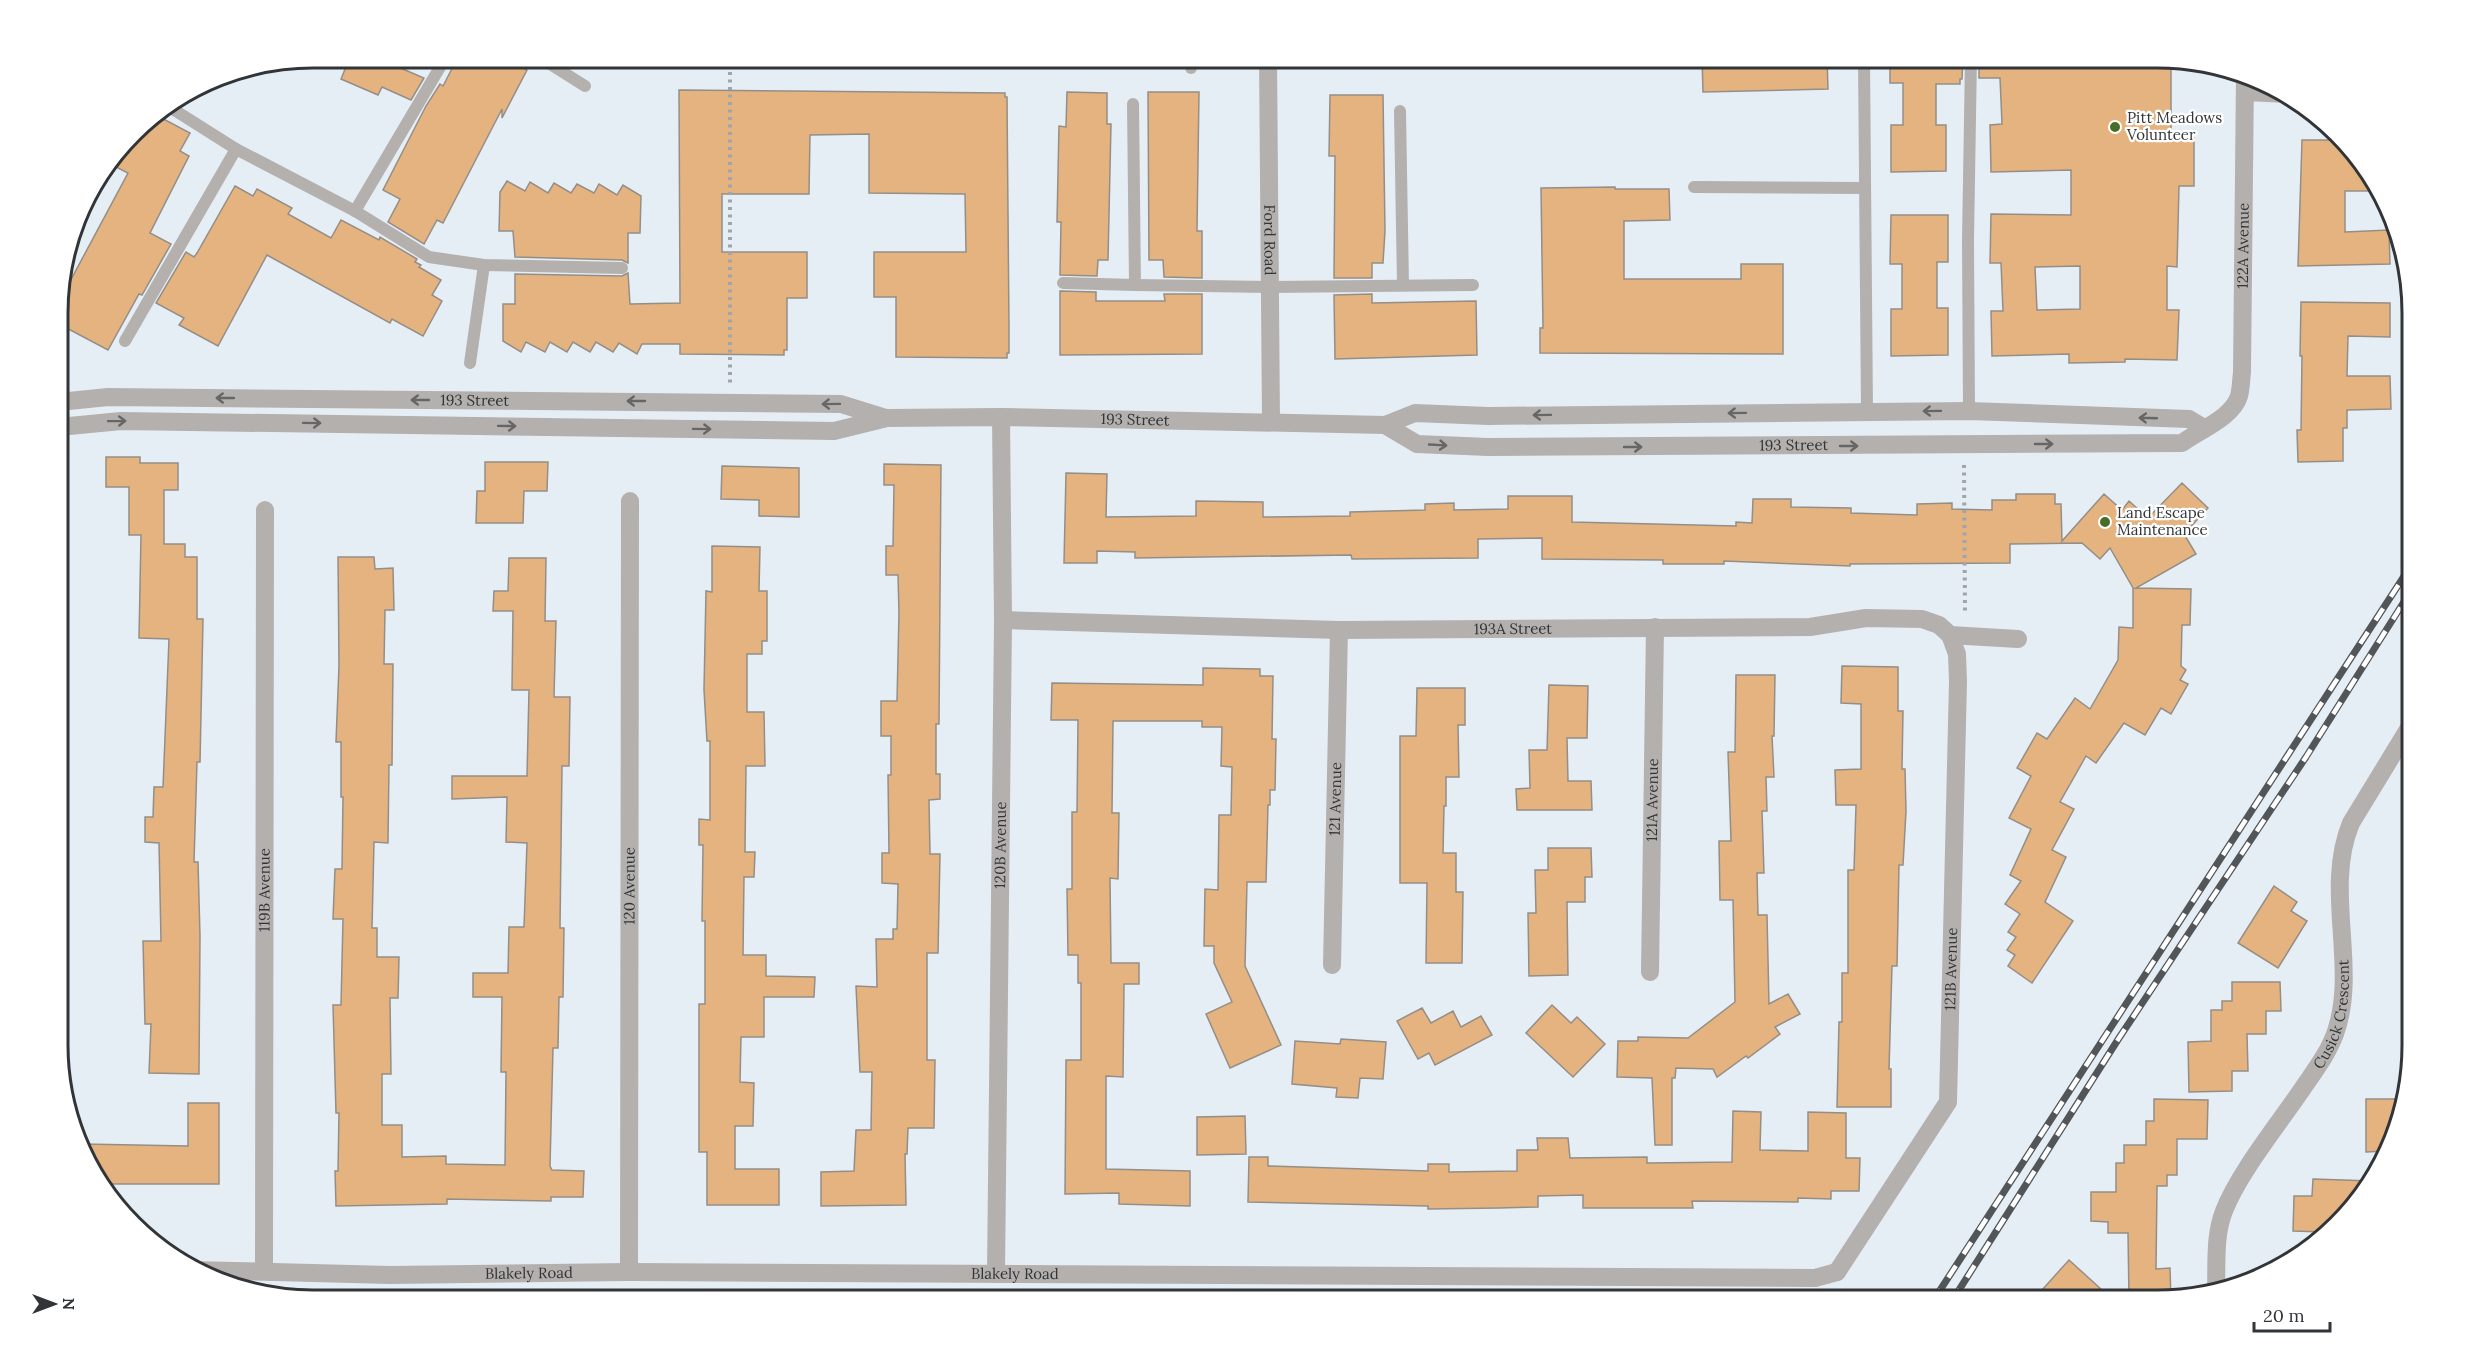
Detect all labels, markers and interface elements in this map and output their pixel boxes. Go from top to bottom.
place label: Pitt Meadows Volunteer [2126,108,2222,144]
marker: Pitt Meadows Volunteer [2108,120,2122,134]
street label: 122A Avenue [2233,203,2253,289]
street label: Ford Road [1260,204,1280,276]
street label: 193 Street [440,390,510,410]
one-way arrow [216,392,236,404]
one-way arrow [411,394,431,406]
one-way arrow [627,396,647,407]
one-way arrow [822,398,842,410]
one-way arrow [1922,406,1942,417]
one-way arrow [1727,407,1747,419]
street label: 193 Street [1100,409,1170,430]
one-way arrow [1532,409,1552,421]
one-way arrow [2138,412,2158,423]
one-way arrow [107,415,127,427]
one-way arrow [302,418,322,429]
one-way arrow [497,420,517,432]
one-way arrow [692,423,712,435]
street label: 193 Street [1759,435,1828,454]
one-way arrow [2034,438,2054,450]
one-way arrow [1428,439,1448,450]
one-way arrow [1839,440,1859,451]
one-way arrow [1623,441,1643,453]
place label: Land Escape Maintenance [2117,503,2208,539]
marker: Land Escape Maintenance [2098,515,2112,529]
street label: 193A Street [1474,619,1552,638]
street label: 121A Avenue [1642,758,1662,842]
street label: 121 Avenue [1325,762,1345,836]
street label: 120B Avenue [990,801,1010,889]
street label: 120 Avenue [619,847,639,925]
street label: 119B Avenue [254,848,274,932]
street label: 121B Avenue [1940,927,1961,1011]
street label: Cusick Crescent [2309,959,2353,1072]
street label: Blakely Road [485,1263,573,1283]
street label: Blakely Road [971,1264,1059,1283]
north arrow [24,1274,84,1334]
scale bar [2254,1295,2330,1333]
text: N [59,1298,79,1310]
text: 20 m [2263,1304,2305,1327]

